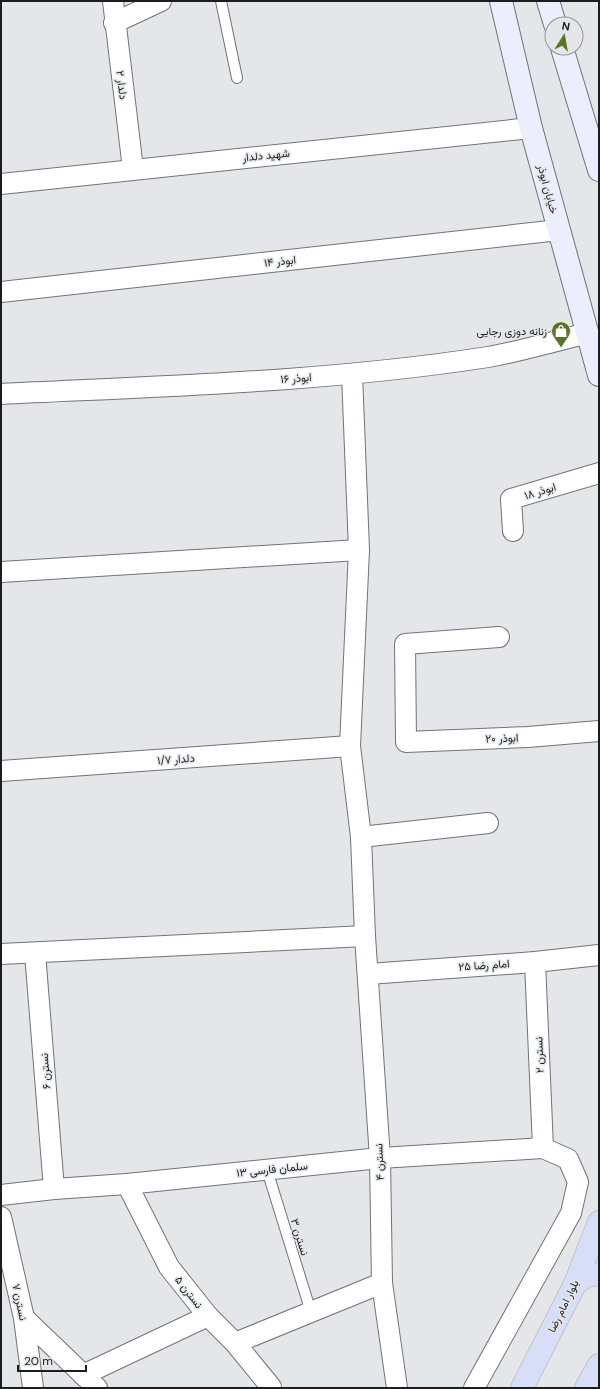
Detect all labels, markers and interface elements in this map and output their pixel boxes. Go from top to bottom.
north arrow [544,16,584,56]
text: N [561,19,571,34]
street label: دلدار ۲ [113,70,131,100]
street label: شهید دلدار [241,146,291,165]
street label: خیابان ابوذر [534,162,561,215]
street label: ابوذر ۱۴ [263,252,297,270]
shop icon: زنانه دوزی رجایی [550,320,572,348]
place label: زنانه دوزی رجایی [476,324,547,338]
street label: ابوذر ۱۶ [280,370,312,386]
street label: ابوذر ۱۸ [523,480,557,502]
street label: ابوذر ۲۰ [485,730,519,746]
street label: دلدار ۱/۷ [157,751,195,767]
street label: امام رضا ۲۵ [458,956,510,975]
street label: نسترن ۲ [531,1037,547,1073]
street label: نسترن ۶ [37,1053,53,1089]
street label: نسترن ۴ [371,1143,387,1181]
street label: ۱۳ سلمان فارسی [236,1158,309,1180]
street label: ۳ نسترن [288,1217,312,1257]
street label: نسترن ۵ [172,1273,206,1311]
street label: بلوار امام رضا [544,1277,583,1335]
street label: نسترن ۷ [9,1282,31,1322]
scale bar [18,1347,86,1373]
text: 20 m [24,1353,53,1369]

